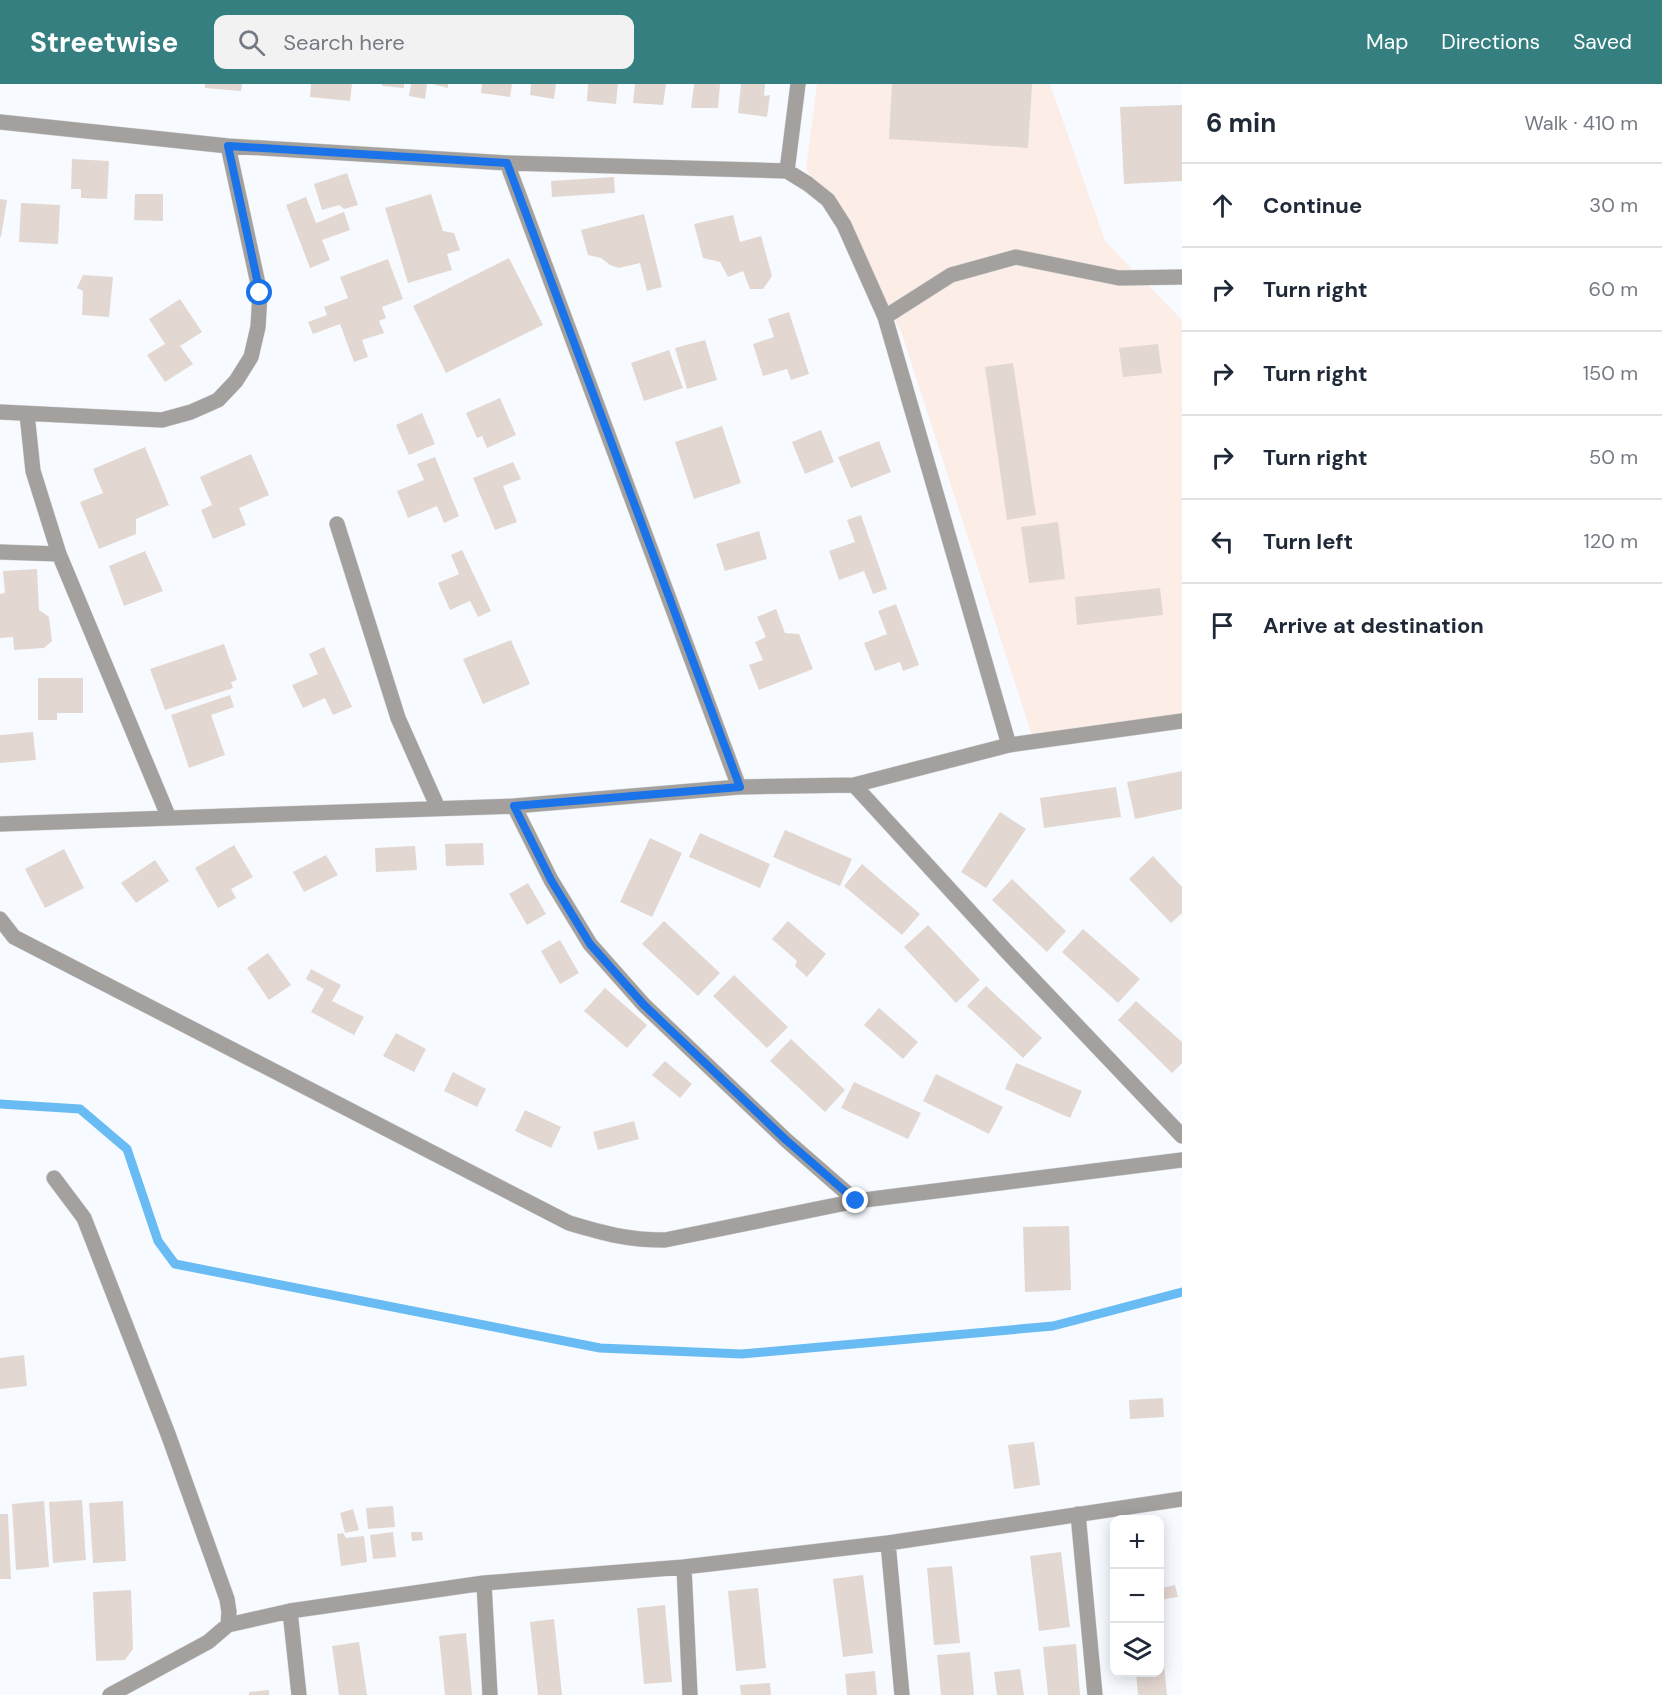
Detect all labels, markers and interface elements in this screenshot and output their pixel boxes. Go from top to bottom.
search box [214,15,634,69]
text: Streetwise [30,24,178,61]
icon: search [235,26,268,59]
text: Search here [283,28,405,57]
text: Map [1366,28,1408,56]
text: Directions [1441,28,1540,56]
text: Saved [1573,28,1632,56]
text: 6 min [1206,106,1276,140]
text: Walk · 410 m [1524,110,1638,136]
icon: ahead [1206,189,1239,222]
text: Continue [1263,191,1362,220]
text: 30 m [1589,192,1638,218]
icon: right [1206,273,1239,306]
text: Turn right [1263,275,1368,304]
text: 60 m [1589,276,1638,302]
route start [246,279,272,305]
icon: right [1206,357,1239,390]
text: Turn right [1263,359,1368,388]
text: 150 m [1583,360,1638,386]
icon: right [1206,441,1239,474]
text: Turn right [1263,443,1368,472]
text: 50 m [1589,444,1638,470]
icon: left [1206,525,1239,558]
text: Turn left [1263,527,1353,556]
text: 120 m [1584,528,1638,554]
icon: arrive [1206,609,1239,642]
text: Arrive at destination [1263,611,1484,640]
route end [842,1187,868,1213]
map controls [1110,1515,1164,1677]
button: + [1110,1515,1164,1569]
button: − [1110,1569,1164,1623]
button: layers [1110,1623,1164,1677]

